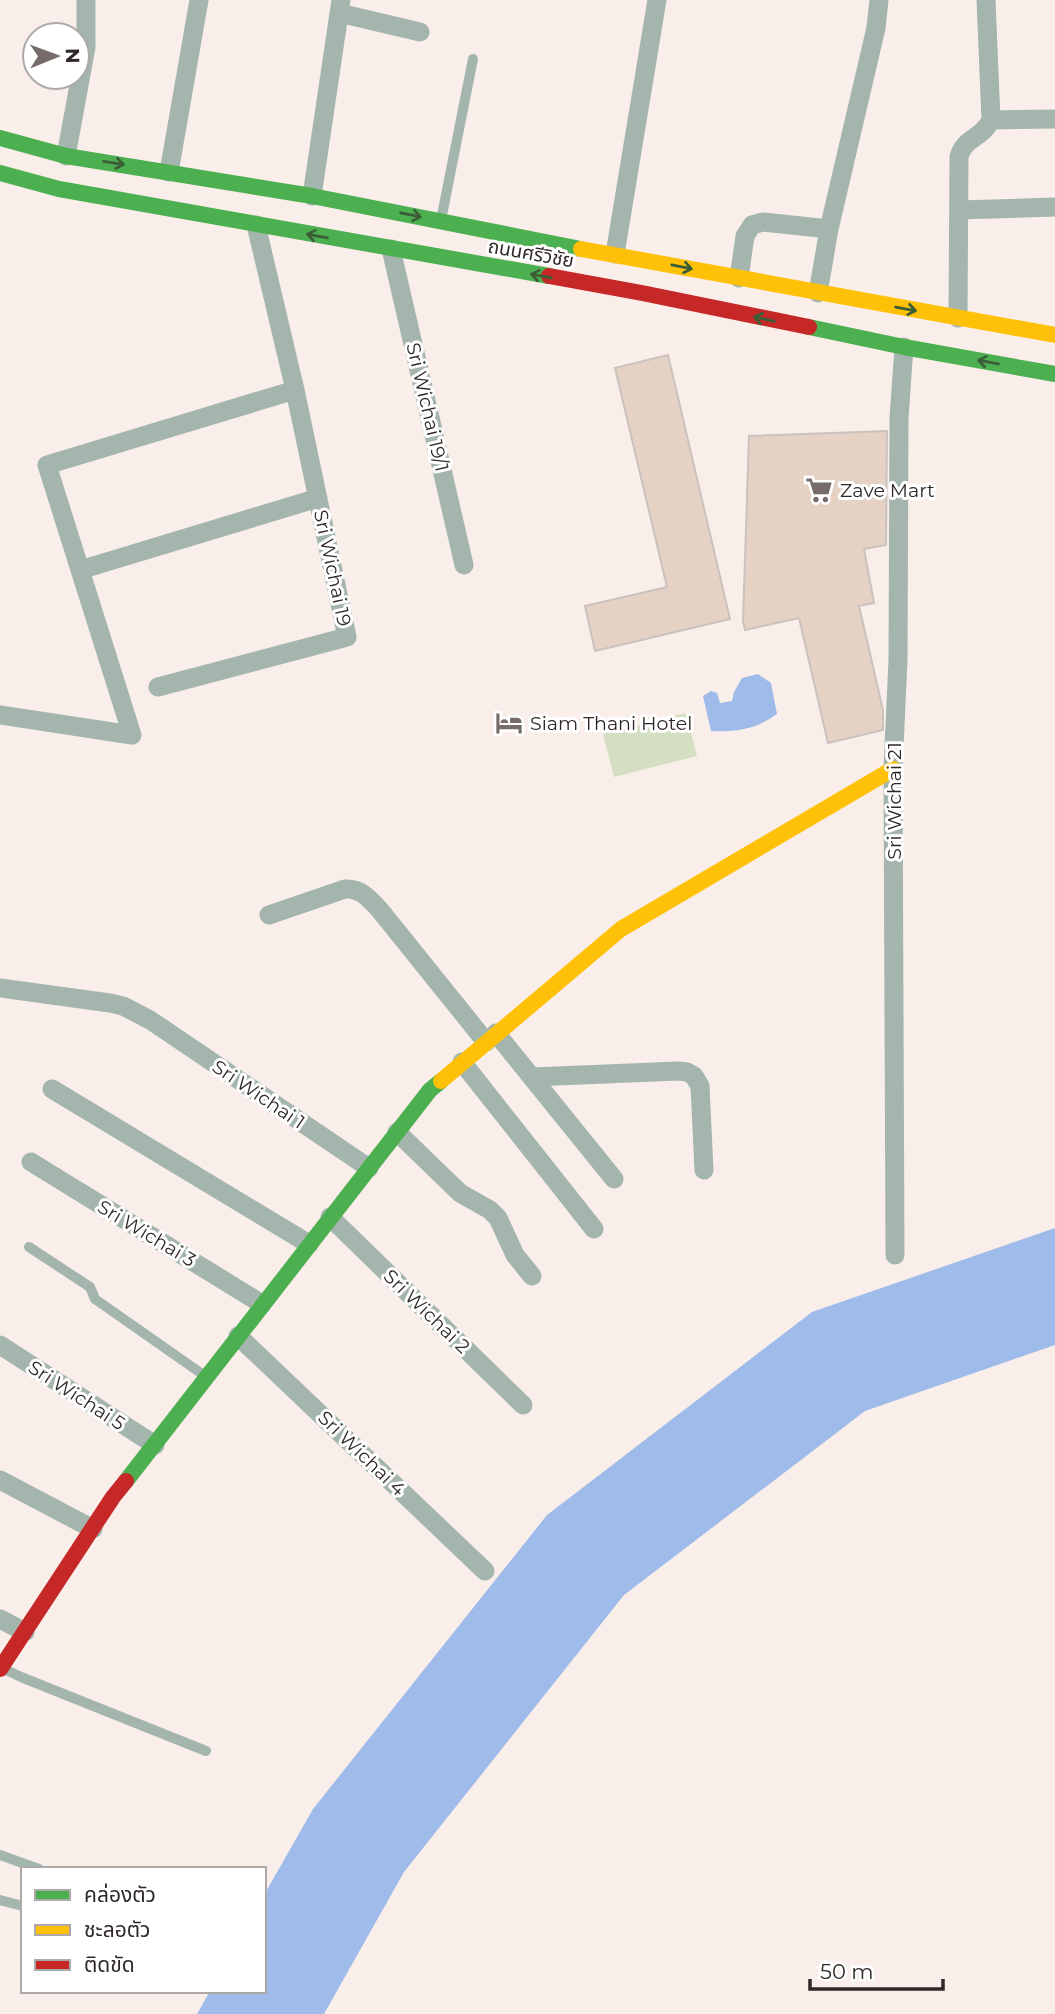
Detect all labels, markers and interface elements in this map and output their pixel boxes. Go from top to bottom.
north arrow [21,21,91,91]
text: N [61,48,84,64]
one-way arrow [102,157,125,170]
one-way arrow [399,209,422,223]
one-way arrow [306,228,329,242]
street label: ถนนศรีวิชัย [486,235,576,272]
one-way arrow [670,261,693,274]
one-way arrow [530,269,553,282]
one-way arrow [894,303,917,316]
one-way arrow [753,311,776,325]
street label: Sri Wichai 19/1 [401,340,454,474]
one-way arrow [977,355,1000,368]
supermarket icon: Zave Mart [804,475,834,505]
place label: Zave Mart [840,479,935,502]
street label: Sri Wichai 19 [309,508,356,628]
hotel icon: Siam Thani Hotel [494,708,524,738]
place label: Siam Thani Hotel [530,712,692,735]
street label: Sri Wichai 21 [883,742,906,860]
street label: Sri Wichai 1 [208,1055,309,1134]
street label: Sri Wichai 3 [93,1195,200,1272]
street label: Sri Wichai 2 [379,1265,475,1358]
street label: Sri Wichai 5 [24,1356,130,1435]
street label: Sri Wichai 4 [313,1406,410,1501]
legend [21,1867,266,1993]
text: คล่องตัว [84,1882,156,1907]
text: ชะลอตัว [84,1917,150,1942]
scale bar [810,1948,943,1992]
text: ติดขัด [84,1952,135,1977]
text: 50 m [820,1959,874,1984]

